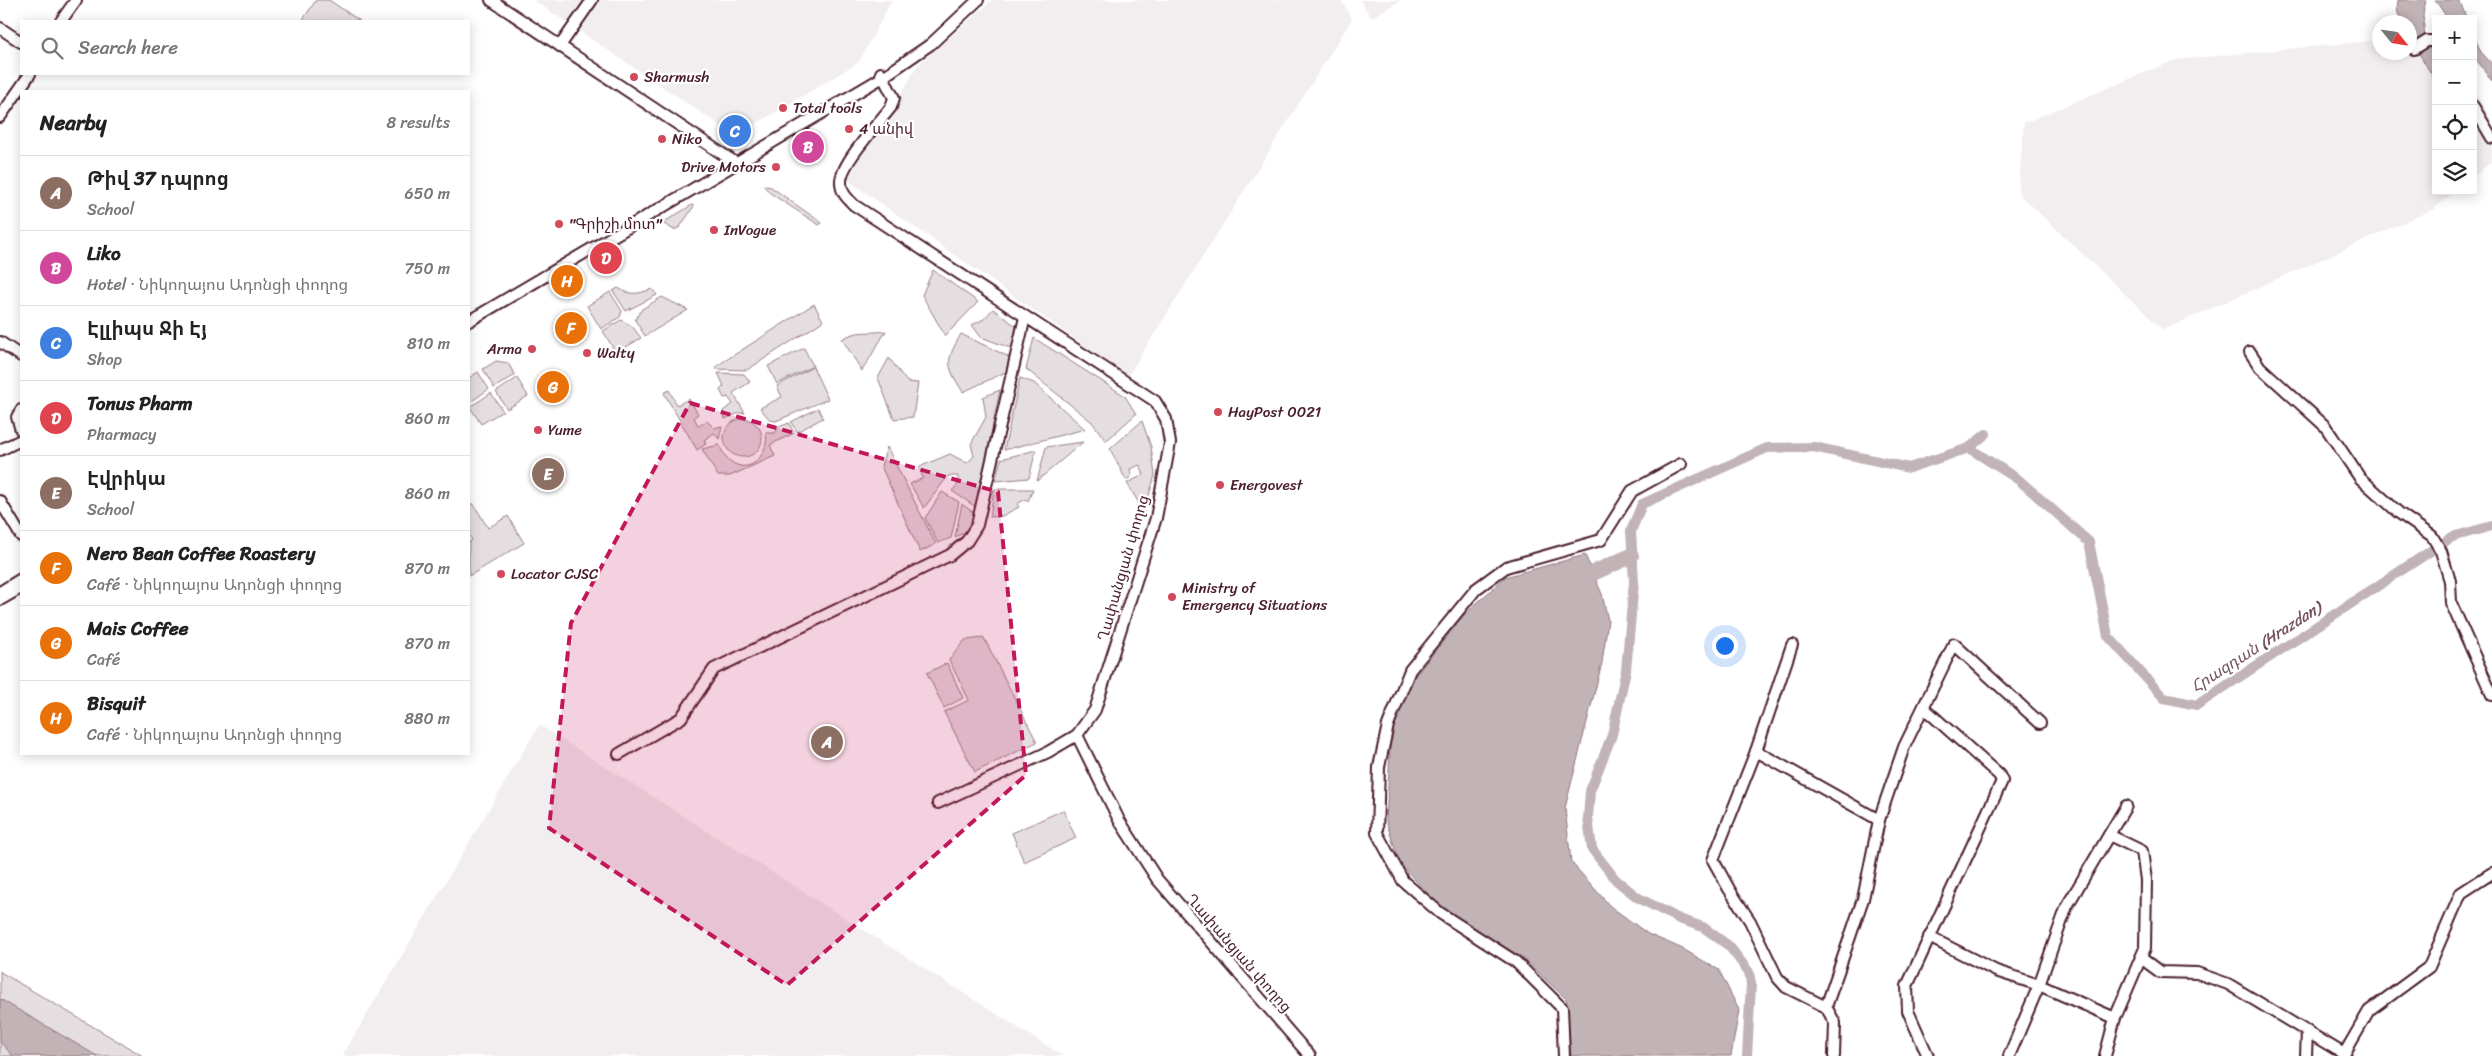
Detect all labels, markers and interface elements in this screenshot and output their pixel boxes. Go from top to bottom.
north arrow [2372,15,2417,60]
map controls [2432,15,2477,195]
button: + [2432,15,2477,60]
search box [20,20,470,75]
text: Search here [78,31,178,64]
icon: search [38,34,66,62]
button: − [2432,60,2477,105]
place label: Sharmush [644,64,709,90]
marker: Sharmush [628,71,640,83]
place label: Total tools [793,95,862,121]
marker: Total tools [777,102,789,114]
text: Nearby [40,104,106,142]
button: locate [2432,105,2477,150]
text: 8 results [387,108,450,137]
pin: C [719,112,751,150]
place label: 4 անիվ [859,116,914,142]
marker: 4 անիվ [843,123,855,135]
place label: Niko [672,126,703,152]
pin: B [792,128,824,166]
marker: Niko [656,133,668,145]
button: layers [2432,150,2477,195]
place label: Drive Motors [681,154,766,180]
marker: Drive Motors [770,161,782,173]
text: Թիվ 37 դպրոց [87,162,229,195]
text: A [51,179,61,208]
text: 650 m [405,179,450,208]
text: School [87,195,134,224]
place label: "Գրիշի մոտ" [569,211,662,237]
place label: InVogue [723,217,776,243]
marker: "Գրիշի մոտ" [553,218,565,230]
marker: InVogue [708,224,720,236]
text: Liko [87,237,121,270]
pin: D [590,239,622,277]
text: B [51,254,61,283]
text: 750 m [405,254,450,283]
pin: H [551,262,583,300]
text: Hotel · Նիկողայոս Ադոնցի փողոց [87,270,348,299]
pin: F [555,309,587,347]
text: Էլլիպս Ջի Էյ [87,312,207,345]
text: C [51,329,61,358]
text: 810 m [407,329,450,358]
place label: Arma [486,336,522,362]
place label: Walty [597,340,635,366]
marker: Arma [526,343,538,355]
text: Shop [87,345,122,374]
marker: Walty [581,347,593,359]
pin: G [537,368,569,406]
text: Tonus Pharm [87,387,193,420]
place label: HayPost 0021 [1228,399,1321,425]
text: D [51,404,61,433]
text: 860 m [405,404,450,433]
marker: HayPost 0021 [1212,406,1224,418]
place label: Yume [548,417,582,443]
text: Pharmacy [87,420,156,449]
marker: Yume [532,424,544,436]
pin: E [532,455,564,493]
text: Էվրիկա [87,462,166,495]
place label: Energovest [1230,472,1304,498]
text: E [52,479,60,508]
text: 860 m [405,479,450,508]
marker: Energovest [1214,479,1226,491]
street label: Ղափանցյան փողոց [1090,492,1156,644]
text: School [87,495,134,524]
text: Nero Bean Coffee Roastery [87,537,315,570]
text: F [52,554,60,583]
text: 870 m [405,554,450,583]
place label: Locator CJSC [511,561,599,587]
marker: Locator CJSC [495,568,507,580]
text: Café · Նիկողայոս Ադոնցի փողոց [87,570,342,599]
place label: Ministry of Emergency Situations [1182,575,1327,618]
marker: Ministry of Emergency Situations [1166,591,1178,603]
water label: Հրազդան (Hrazdan) [2185,592,2330,700]
text: Mais Coffee [87,612,189,645]
text: G [51,629,61,658]
text: 870 m [405,629,450,658]
your location [1712,633,1738,659]
text: Café [87,645,120,674]
text: Bisquit [87,687,145,720]
text: H [50,704,62,733]
text: 880 m [404,704,450,733]
text: Café · Նիկողայոս Ադոնցի փողոց [87,720,342,749]
pin: A [811,723,843,761]
street label: Ղափանցյան փողոց [1180,887,1298,1019]

